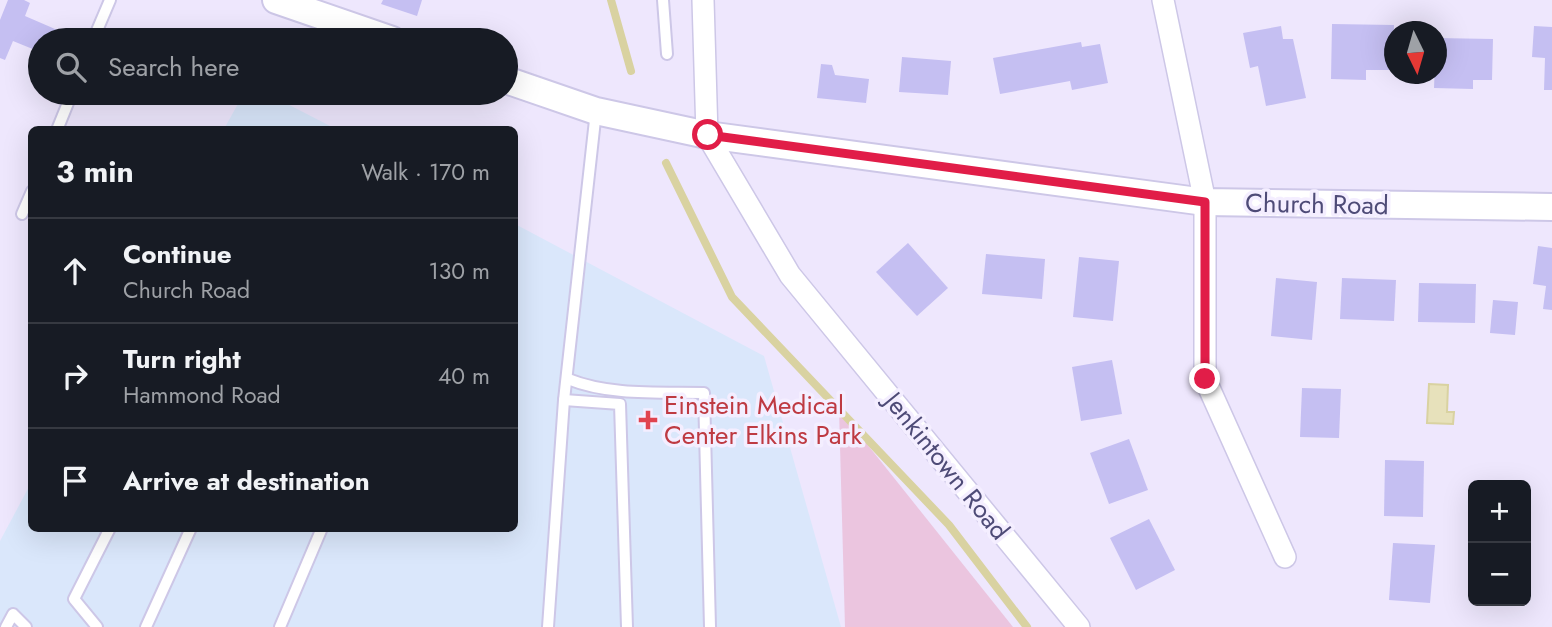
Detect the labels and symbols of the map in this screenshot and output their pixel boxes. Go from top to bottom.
north arrow [1384,21,1447,84]
route start [692,119,723,150]
street label: Church Road [1245,184,1389,224]
route end [1189,363,1220,394]
street label: Jenkintown Road [874,382,1019,548]
place label: Einstein Medical Center Elkins Park [664,386,862,454]
marker: Einstein Medical Center Elkins Park [638,410,658,430]

